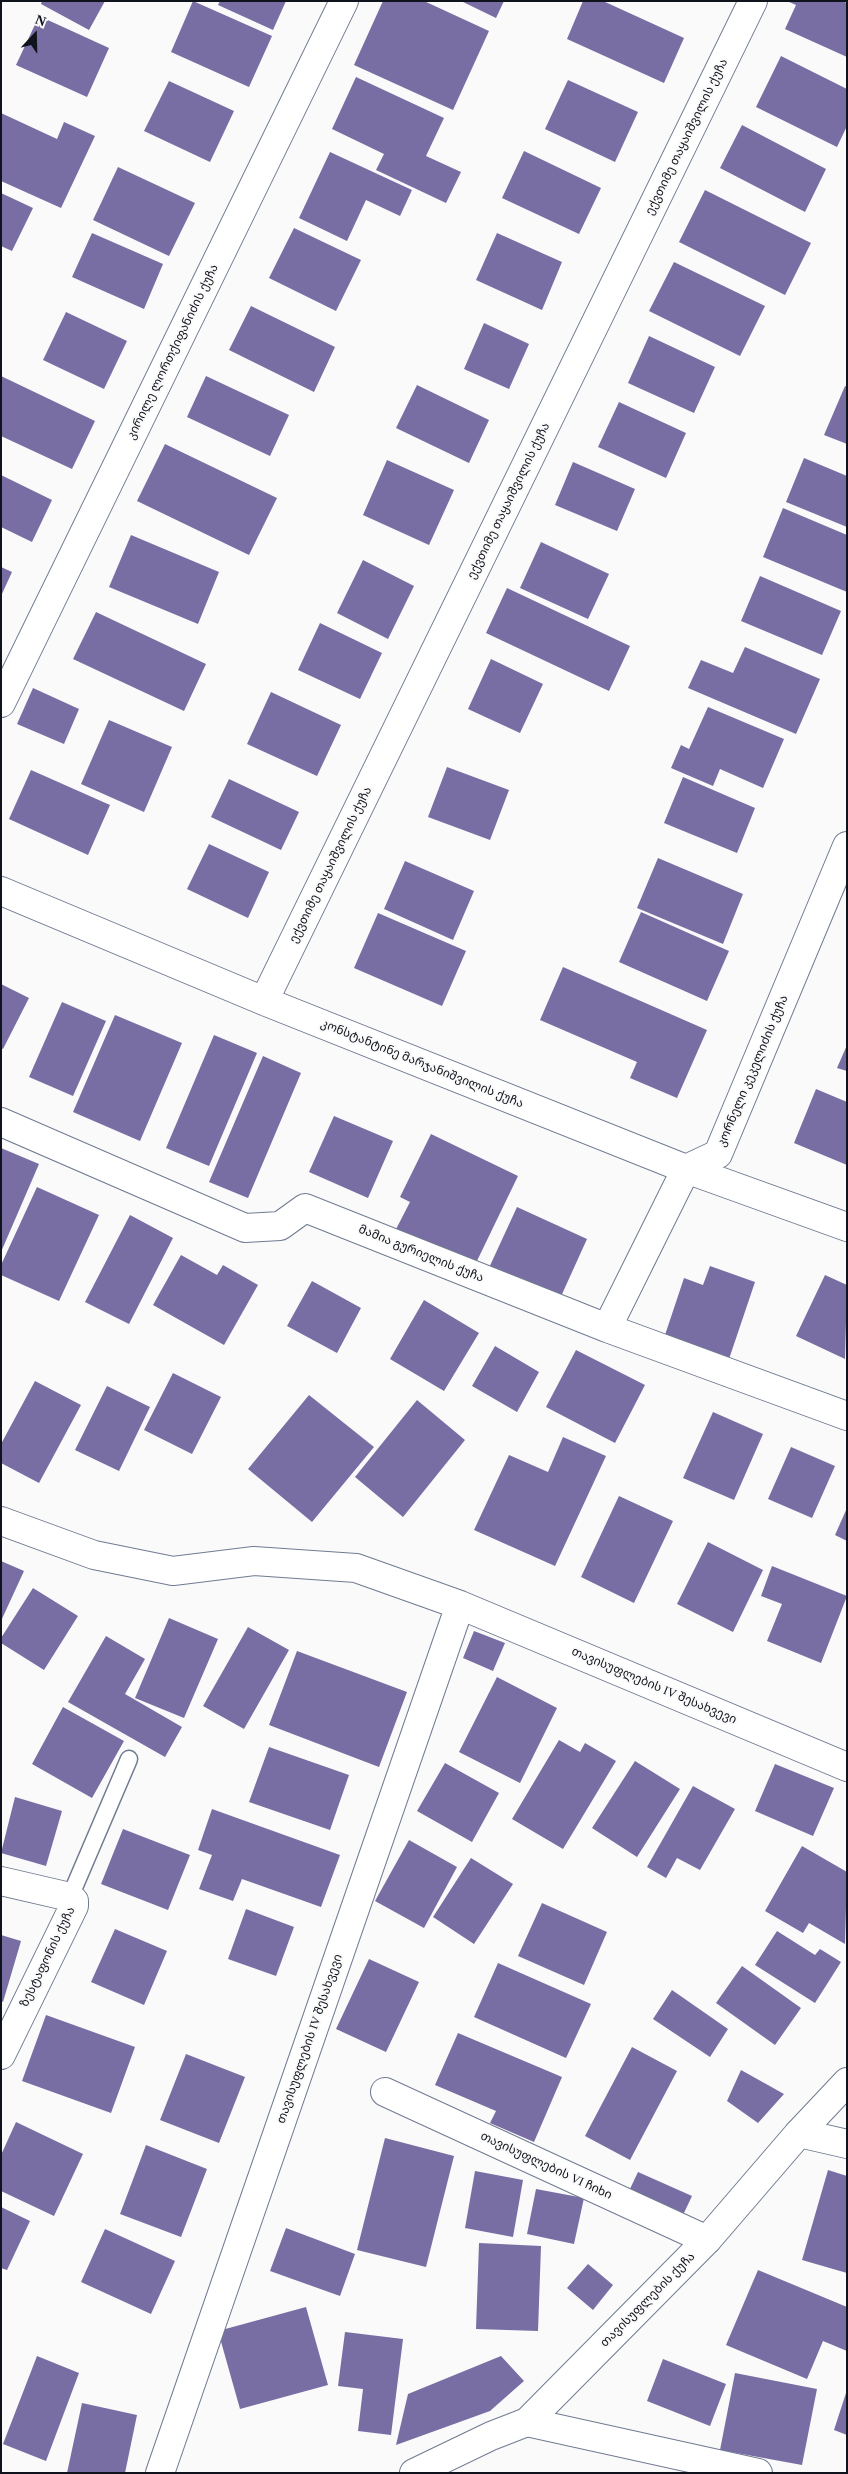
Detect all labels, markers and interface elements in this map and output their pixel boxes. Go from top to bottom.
north arrow [10,10,60,60]
text: N [33,12,48,29]
street label: ექვთიმე თაყაიშვილის ქუჩა [643,56,731,218]
street label: კირილე ლორთქიფანიძის ქუჩა [124,262,222,442]
street label: ექვთიმე თაყაიშვილის ქუჩა [465,420,553,582]
street label: ექვთიმე თაყაიშვილის ქუჩა [287,784,375,946]
street label: კორნელი კეკელიძის ქუჩა [714,993,792,1149]
street label: კონსტანტინე მარჯანიშვილის ქუჩა [319,1017,525,1111]
street label: მამია გურიელის ქუჩა [356,1222,486,1286]
street label: თავისუფლების IV შესახვევი [569,1645,739,1727]
street label: ზესტაფონის ქუჩა [17,1905,79,2009]
street label: თავისუფლების IV შესახვევი [274,1952,346,2126]
street label: თავისუფლების VI ჩიხი [478,2129,614,2203]
street label: თავისუფლების ქუჩა [598,2250,698,2350]

